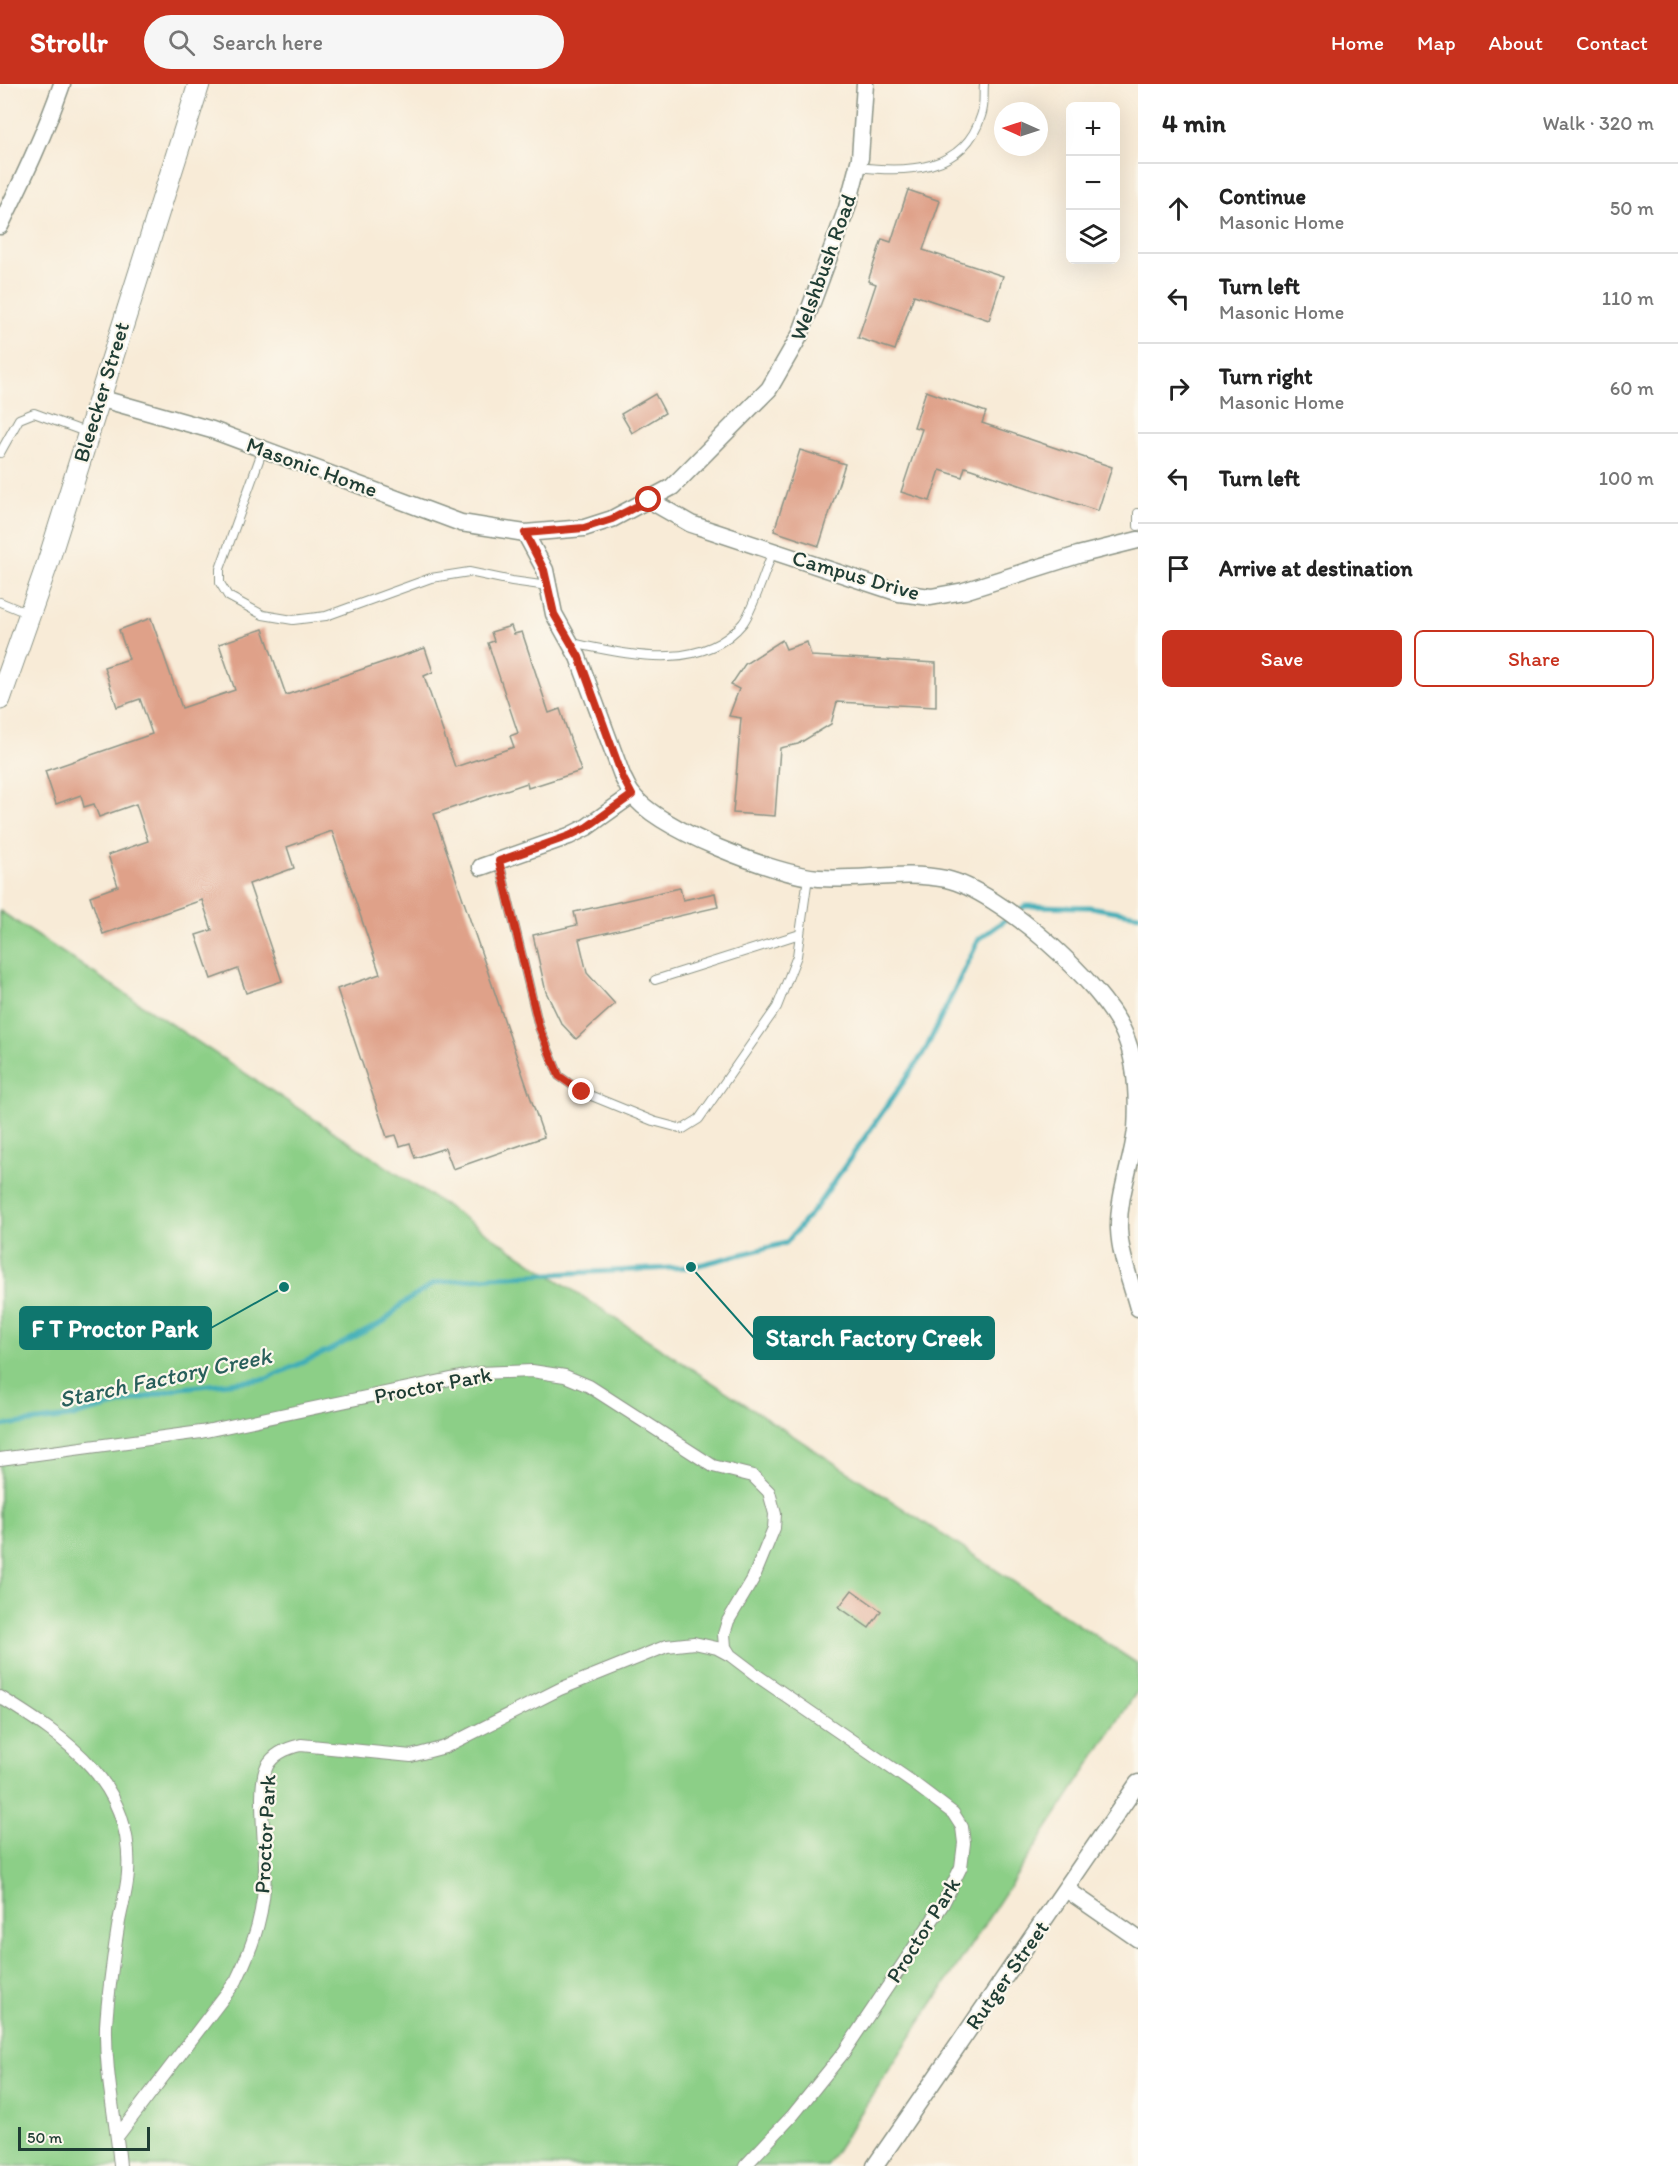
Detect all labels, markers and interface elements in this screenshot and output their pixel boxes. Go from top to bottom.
search box [144,15,564,69]
text: Strollr [30,25,108,59]
icon: search [165,26,198,59]
text: Search here [213,29,323,56]
text: Home [1331,30,1384,55]
text: Map [1417,30,1456,55]
text: About [1489,30,1543,55]
text: Contact [1576,30,1648,55]
north arrow [994,102,1048,156]
map controls [1066,102,1120,264]
button: + [1066,102,1120,156]
text: 4 min [1162,107,1226,139]
text: Walk · 320 m [1542,111,1654,135]
button: − [1066,156,1120,210]
text: Continue [1219,183,1306,210]
street label: Welshbush Road [784,190,862,344]
icon: ahead [1162,192,1195,225]
text: 50 m [1610,196,1654,220]
button: layers [1066,210,1120,264]
text: Masonic Home [1219,210,1344,234]
text: Turn left [1219,273,1300,300]
icon: left [1162,282,1195,315]
text: 110 m [1602,286,1654,310]
text: Masonic Home [1219,300,1344,324]
street label: Bleecker Street [67,318,135,466]
text: Turn right [1219,363,1313,390]
icon: right [1162,372,1195,405]
text: 60 m [1610,376,1654,400]
text: Masonic Home [1219,390,1344,414]
street label: Masonic Home [243,431,381,503]
icon: left [1162,462,1195,495]
text: Turn left [1219,465,1300,492]
text: 100 m [1599,466,1654,490]
route start [635,486,661,512]
street label: Campus Drive [789,544,923,606]
icon: arrive [1162,552,1195,585]
text: Arrive at destination [1219,555,1413,582]
button: Save [1162,630,1402,687]
button: Share [1414,630,1654,687]
route end [568,1078,594,1104]
callout: F T Proctor Park [20,1307,211,1349]
text: F T Proctor Park [31,1314,199,1343]
callout: Starch Factory Creek [754,1317,994,1359]
text: Starch Factory Creek [766,1323,983,1353]
water label: Starch Factory Creek [56,1340,275,1414]
street label: Proctor Park [372,1360,495,1410]
street label: Proctor Park [248,1773,282,1894]
street label: Proctor Park [880,1872,966,1988]
street label: Rutger Street [959,1915,1055,2035]
scale bar [18,2124,150,2152]
text: 50 m [27,2128,62,2147]

